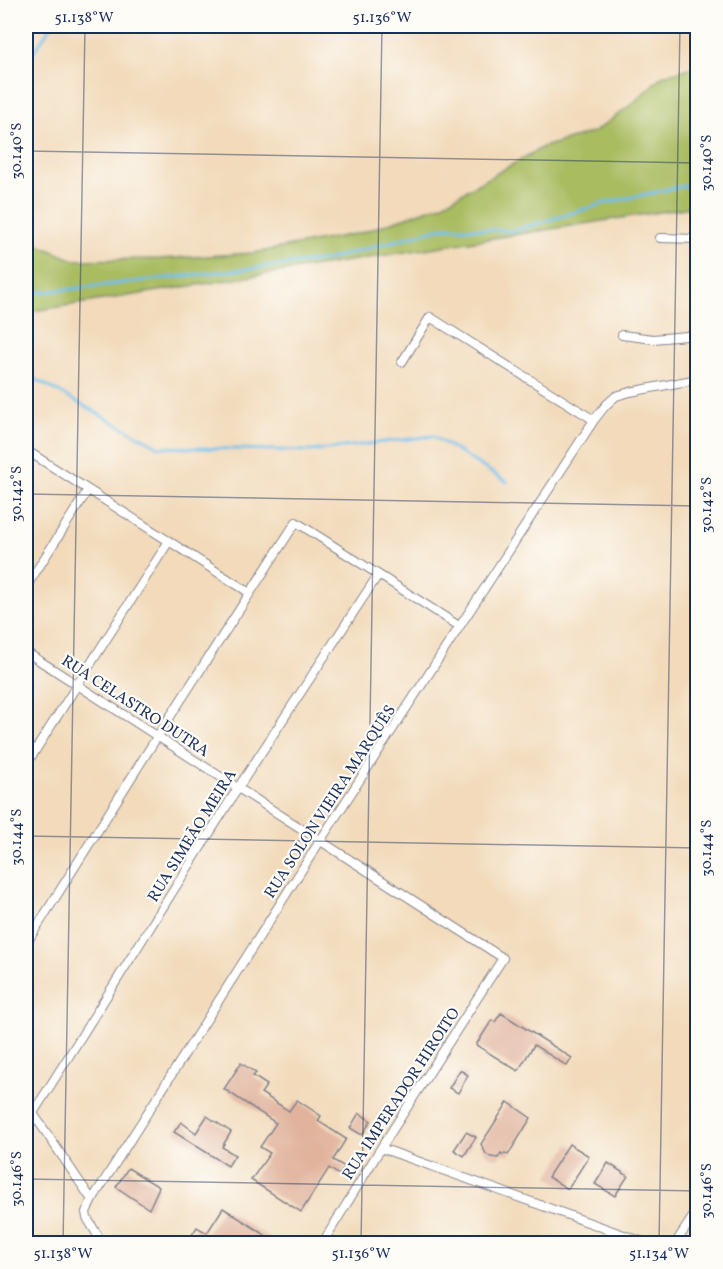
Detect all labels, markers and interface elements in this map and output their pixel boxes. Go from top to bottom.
text: 51.138°W [54,8,114,29]
text: 51.136°W [352,8,412,29]
text: 30.140°S [7,122,28,180]
text: 30.140°S [697,134,718,192]
text: 30.142°S [7,466,28,522]
text: 30.142°S [697,477,718,533]
street label: RUA CELASTRO DUTRA [57,650,213,763]
street label: RUA SOLON VIEIRA MARQUÊS [259,700,402,903]
street label: RUA SIMEÃO MEIRA [143,766,242,907]
text: 30.144°S [7,808,28,866]
text: 30.144°S [697,819,718,877]
street label: RUA IMPERADOR HIROITO [338,1003,466,1184]
text: 30.146°S [7,1151,28,1207]
text: 30.146°S [697,1163,718,1219]
text: 51.138°W [33,1244,93,1265]
text: 51.136°W [331,1244,391,1265]
text: 51.134°W [629,1244,689,1265]

